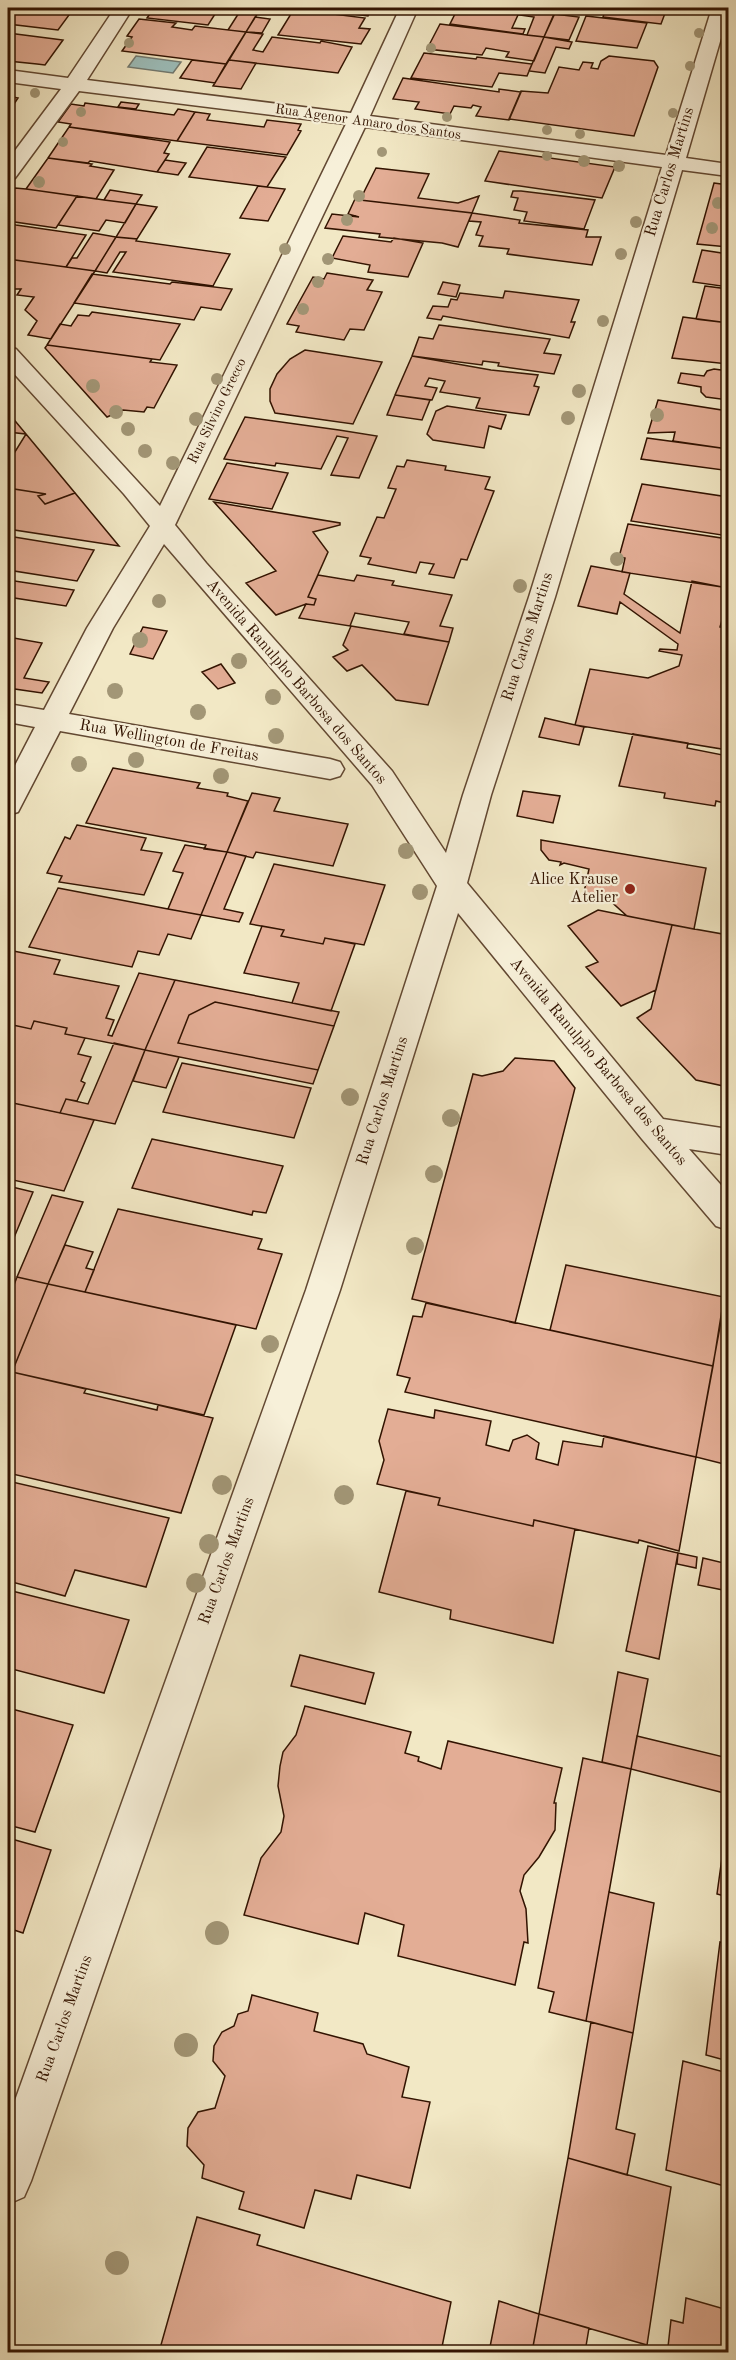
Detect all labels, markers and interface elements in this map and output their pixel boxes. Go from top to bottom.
street label: Rua Agenor Amaro dos Santos [274,102,462,142]
street label: Rua Carlos Martins [643,105,697,239]
street label: Rua Silvino Grecco [185,356,249,466]
street label: Rua Carlos Martins [500,570,556,703]
street label: Avenida Ranulpho Barbosa dos Santos [203,576,389,788]
street label: Rua Wellington de Freitas [78,717,260,765]
place label: Alice Krause Atelier [529,872,618,906]
marker: Alice Krause Atelier [623,882,637,896]
street label: Avenida Ranulpho Barbosa dos Santos [506,955,690,1169]
street label: Rua Carlos Martins [355,1034,411,1167]
street label: Rua Carlos Martins [196,1495,258,1627]
street label: Rua Carlos Martins [34,1953,96,2085]

